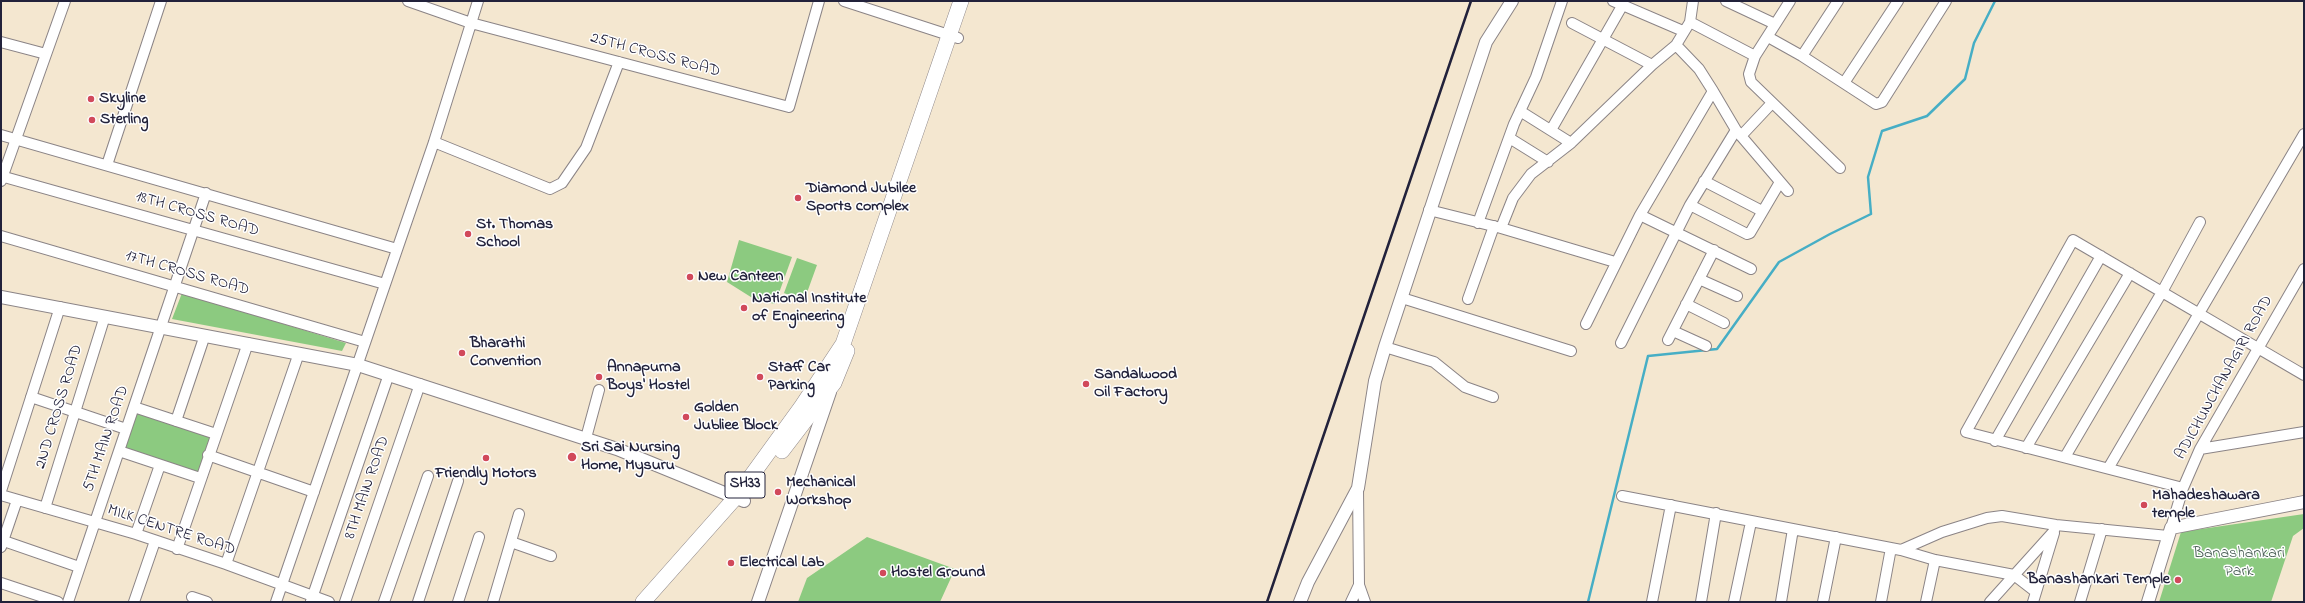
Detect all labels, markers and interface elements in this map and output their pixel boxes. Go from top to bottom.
street label: 25TH CROSS ROAD [588,29,722,83]
place label: Skyline [99,89,146,109]
marker: Skyline [86,94,96,104]
place label: Sterling [100,110,148,130]
marker: Sterling [87,115,97,125]
place label: Diamond Jubilee Sports complex [806,179,916,217]
street label: 18TH CROSS ROAD [133,188,261,242]
marker: Diamond Jubilee Sports complex [793,193,803,203]
place label: St. Thomas School [476,215,553,253]
marker: St. Thomas School [463,229,473,239]
street label: 17TH CROSS ROAD [123,247,251,301]
place label: New Canteen [698,267,783,287]
marker: New Canteen [685,272,695,282]
place label: National Institute of Engineering [752,289,866,327]
street label: ADICHUNCHANAGIRI ROAD [2172,293,2278,463]
marker: National Institute of Engineering [739,303,749,313]
place label: Bharathi Convention [470,334,541,372]
street label: 2ND CROSS ROAD [32,343,88,471]
marker: Bharathi Convention [457,348,467,358]
place label: Annapurna Boys' Hostel [607,358,690,396]
place label: Staff Car Parking [768,358,830,396]
place label: Sandalwood Oil Factory [1094,365,1177,403]
marker: Annapurna Boys' Hostel [594,372,604,382]
marker: Staff Car Parking [755,372,765,382]
marker: Sandalwood Oil Factory [1081,379,1091,389]
street label: 5TH MAIN ROAD [80,383,134,495]
place label: Golden Jubliee Block [694,398,778,436]
marker: Golden Jubliee Block [681,412,691,422]
street label: 8TH MAIN ROAD [341,434,395,542]
place label: Sri Sai Nursing Home, Mysuru [581,438,680,476]
marker: Sri Sai Nursing Home, Mysuru [566,451,578,463]
marker: Friendly Motors [481,453,491,463]
place label: Friendly Motors [435,464,537,484]
road number: SH33 [725,472,765,498]
place label: Mechanical Workshop [786,473,855,511]
place label: Mahadeshawara temple [2152,486,2260,524]
marker: Mechanical Workshop [773,487,783,497]
marker: Mahadeshawara temple [2139,500,2149,510]
street label: MILK CENTRE ROAD [105,501,237,561]
park label: Banashankari Park [2193,544,2285,582]
place label: Electrical Lab [739,553,824,573]
marker: Electrical Lab [726,558,736,568]
place label: Hostel Ground [891,563,985,583]
marker: Hostel Ground [878,568,888,578]
place label: Banashankari Temple [2027,570,2170,590]
marker: Banashankari Temple [2173,575,2183,585]

